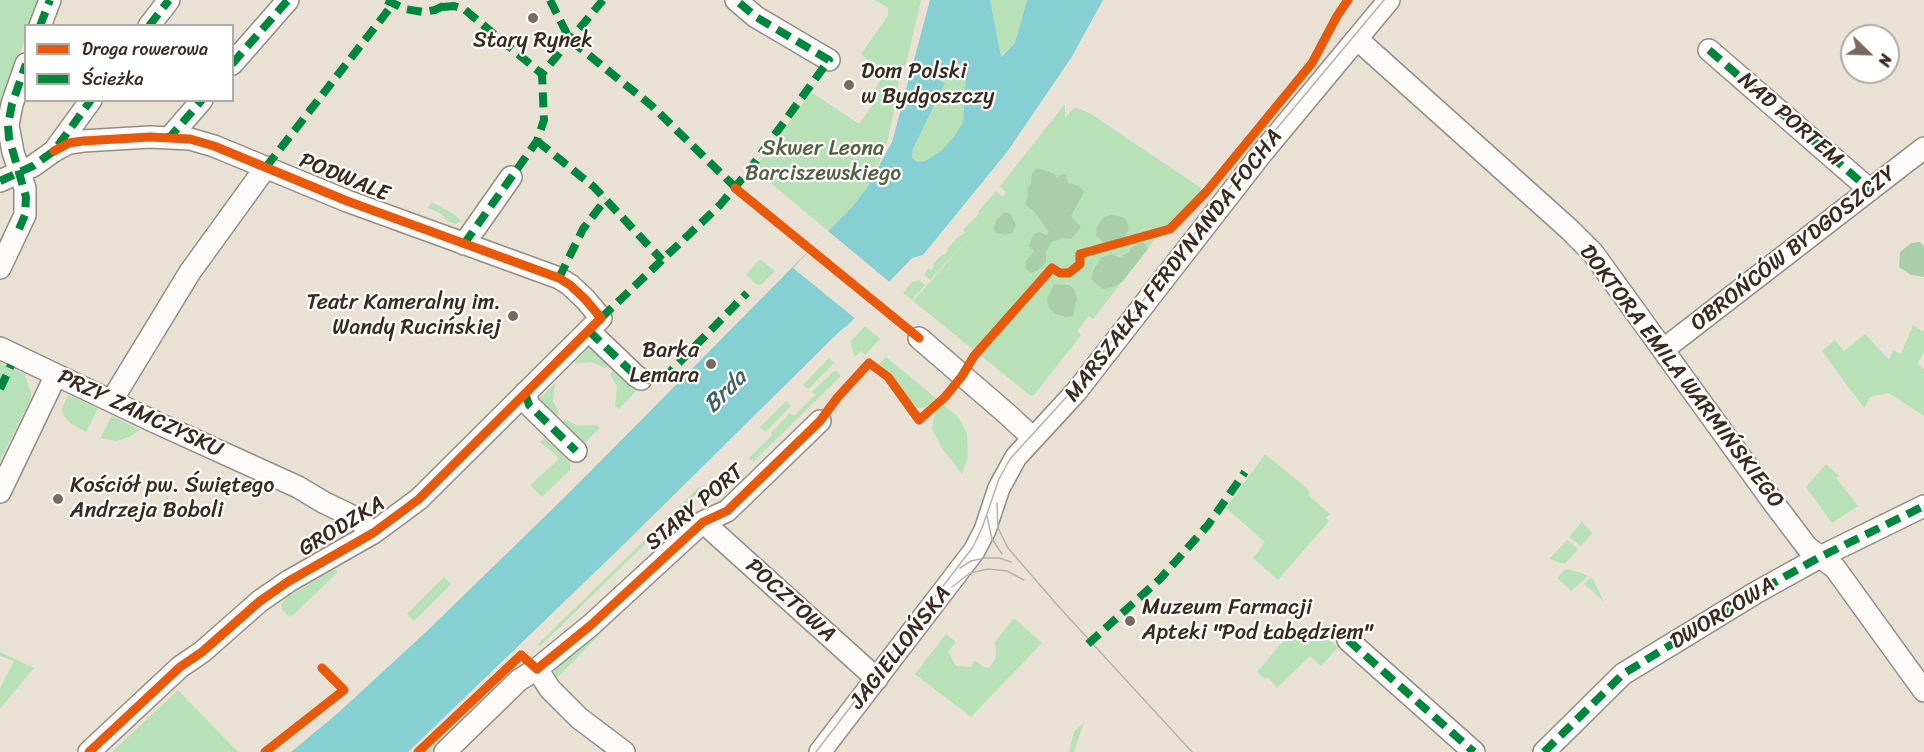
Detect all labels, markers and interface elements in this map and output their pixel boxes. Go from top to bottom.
marker: Stary Rynek [526,11,540,25]
legend [24,24,234,102]
north arrow [1840,24,1900,84]
place label: Stary Rynek [473,28,593,54]
text: Droga rowerowa [82,33,208,65]
text: N [1870,50,1901,71]
place label: Dom Polski w Bydgoszczy [861,59,995,110]
text: Ścieżka [82,63,144,95]
street label: NAD PORTEM [1732,67,1848,173]
marker: Dom Polski w Bydgoszczy [842,78,856,92]
street label: MARSZAŁKA FERDYNANDA FOCHA [1059,125,1289,407]
park label: Skwer Leona Barciszewskiego [745,136,901,188]
street label: PODWALE [295,148,393,208]
street label: OBROŃCÓW BYDGOSZCZY [1686,161,1902,337]
street label: DOKTORA EMILA WARMIŃSKIEGO [1573,240,1789,514]
place label: Teatr Kameralny im. Wandy Rucińskiej [306,290,501,342]
marker: Teatr Kameralny im. Wandy Rucińskiej [506,309,520,323]
place label: Barka Lemara [630,338,699,390]
marker: Barka Lemara [704,357,718,371]
street label: PRZY ZAMCZYSKU [53,364,227,464]
water label: Brda [698,364,754,420]
street label: STARY PORT [640,459,750,557]
place label: Kościół pw. Świętego Andrzeja Boboli [70,473,274,524]
street label: GRODZKA [294,491,390,563]
marker: Kościół pw. Świętego Andrzeja Boboli [51,492,65,506]
street label: POCZTOWA [740,554,840,648]
street label: DWORCOWA [1666,572,1780,656]
street label: JAGIELLOŃSKA [845,581,957,715]
place label: Muzeum Farmacji Apteki "Pod Łabędziem" [1142,595,1373,646]
marker: Muzeum Farmacji Apteki "Pod Łabędziem" [1123,614,1137,628]

